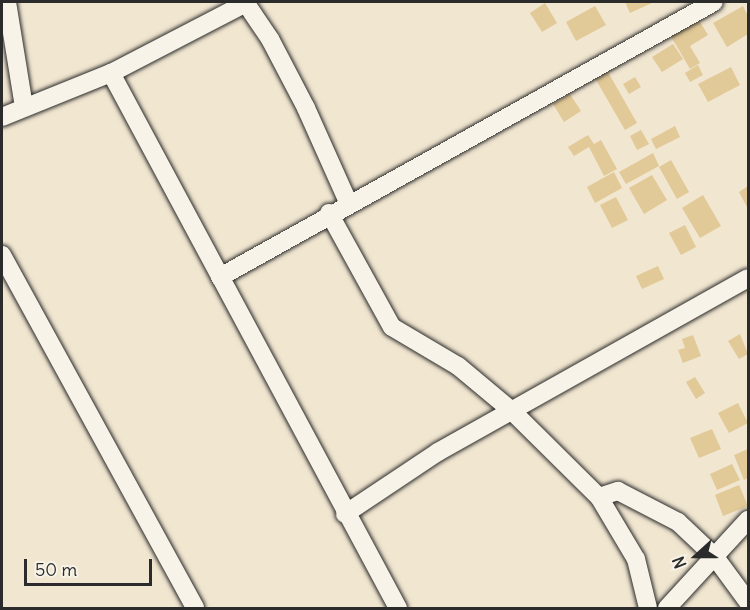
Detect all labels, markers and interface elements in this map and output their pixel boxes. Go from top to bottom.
north arrow [666,526,726,586]
scale bar [27,547,154,585]
text: N [668,554,691,571]
text: 50 m [35,558,77,581]

